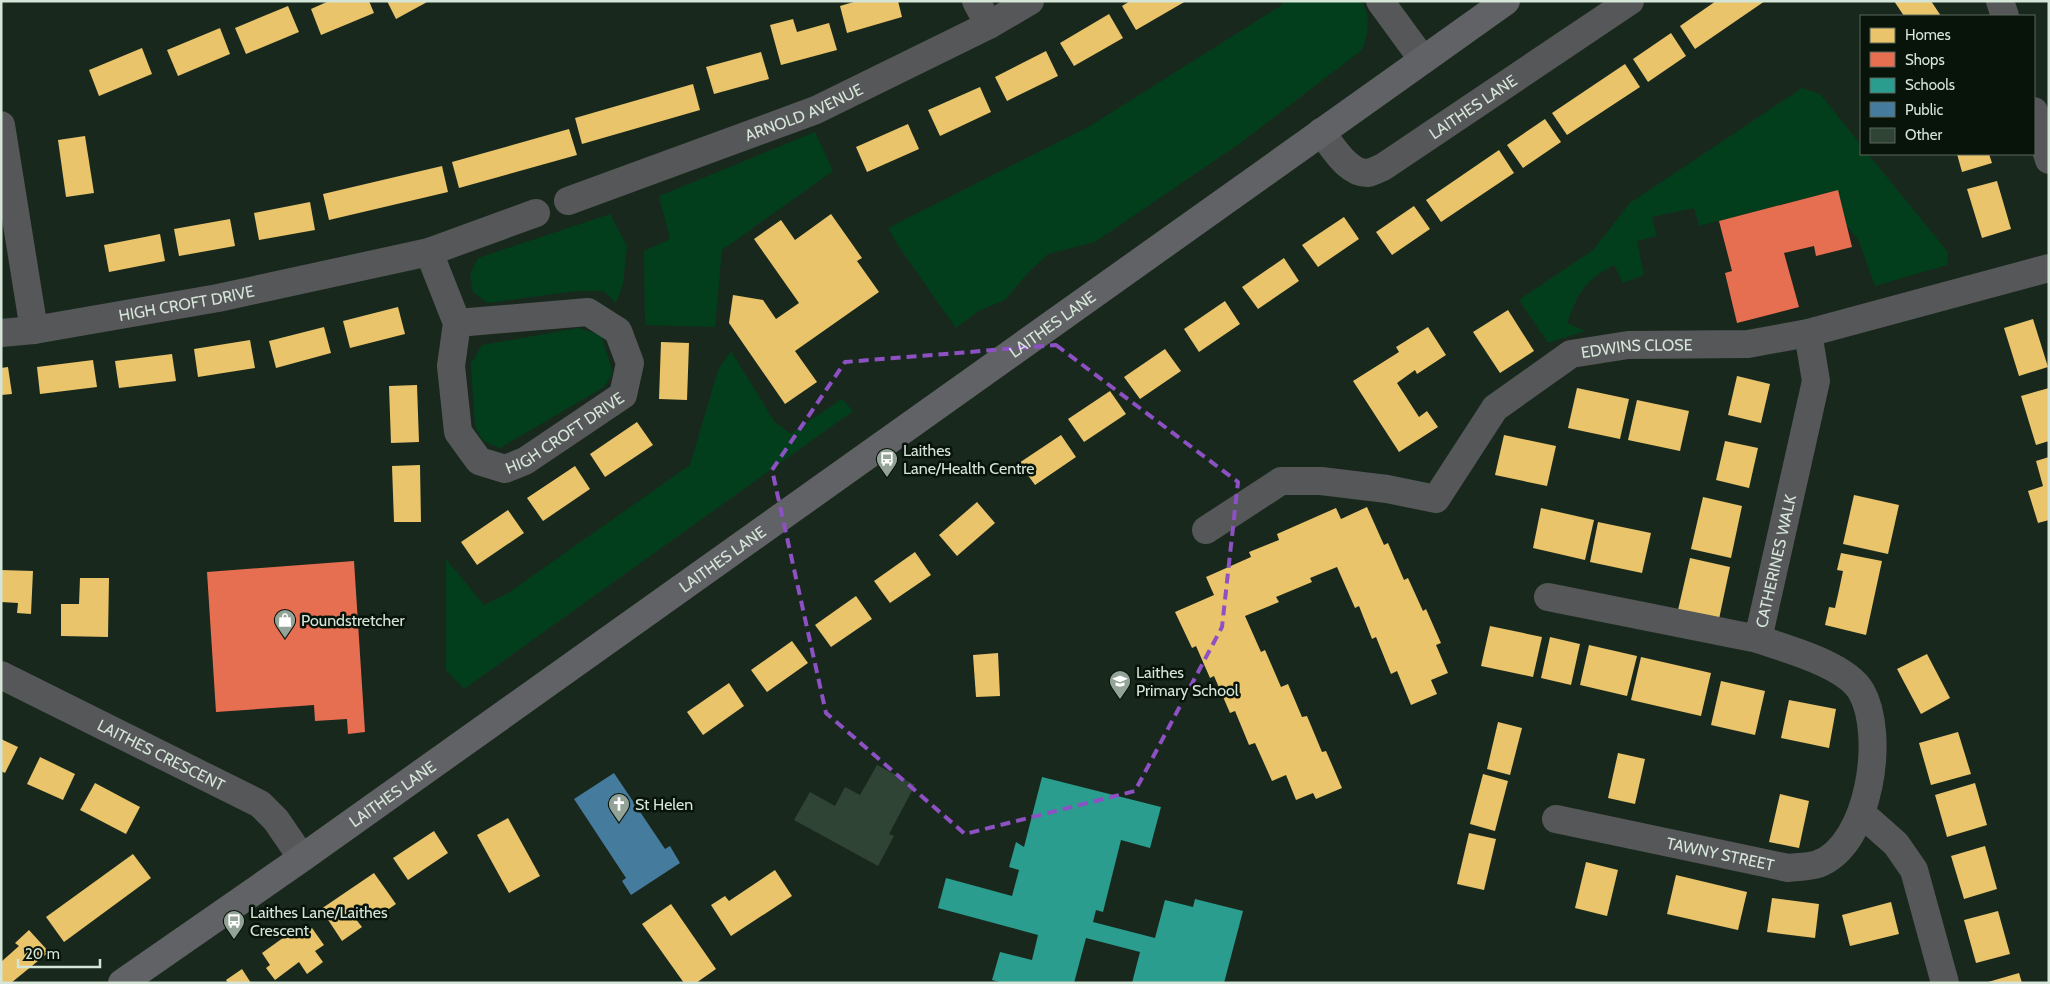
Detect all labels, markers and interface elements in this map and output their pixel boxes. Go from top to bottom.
legend [1860,15,2035,155]
text: Homes [1905,26,1951,44]
text: Shops [1905,51,1945,69]
street label: LAITHES LANE [1426,71,1521,143]
text: Schools [1905,76,1955,94]
street label: ARNOLD AVENUE [742,79,866,145]
text: Public [1905,101,1943,119]
text: Other [1905,126,1942,144]
street label: HIGH CROFT DRIVE [117,281,256,325]
street label: LAITHES LANE [1006,287,1100,362]
street label: EDWINS CLOSE [1580,335,1693,362]
street label: HIGH CROFT DRIVE [503,388,628,478]
place label: Laithes Lane/Health Centre [903,441,1034,478]
bus stop icon: Laithes Lane/Health Centre [875,447,899,478]
street label: CATHERINES WALK [1752,493,1800,630]
street label: LAITHES LANE [676,522,770,596]
shop icon: Poundstretcher [273,608,297,639]
place label: Poundstretcher [301,611,405,630]
place label: Laithes Primary School [1136,663,1239,700]
school or university icon: Laithes Primary School [1108,669,1132,700]
street label: LAITHES CRESCENT [94,716,228,795]
street label: LAITHES LANE [346,757,440,831]
church icon: St Helen [607,792,631,823]
place label: St Helen [635,795,693,814]
street label: TAWNY STREET [1665,834,1776,875]
place label: Laithes Lane/Laithes Crescent [250,903,388,940]
bus stop icon: Laithes Lane/Laithes Crescent [222,909,246,940]
scale bar [18,936,100,968]
text: 20 m [25,945,60,963]

